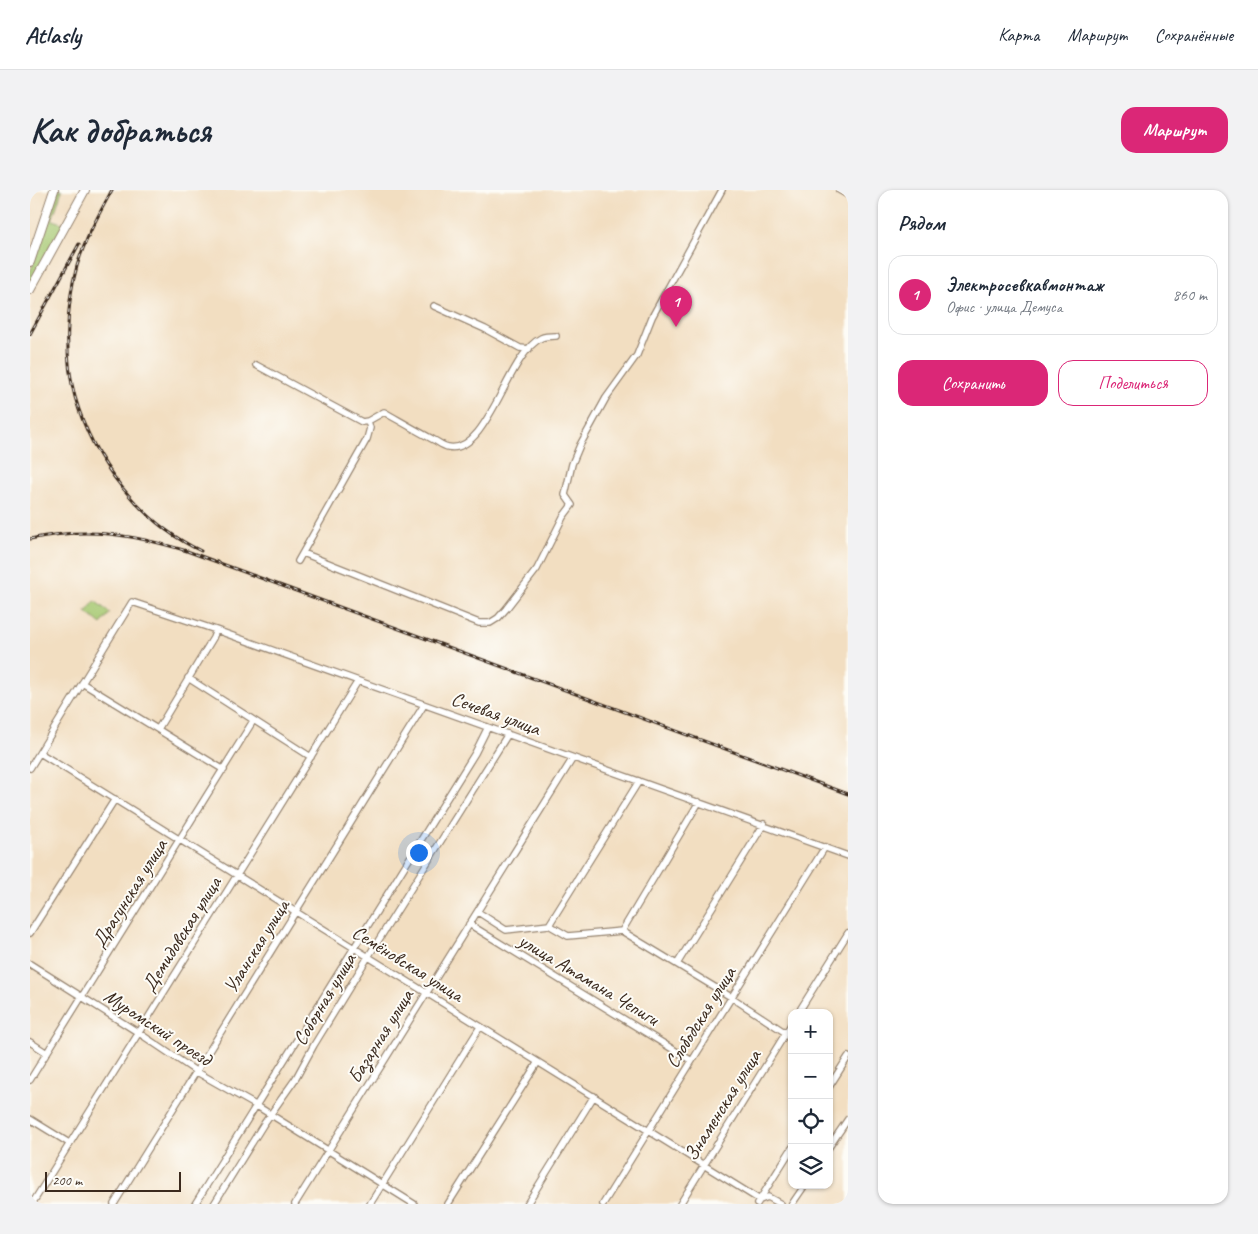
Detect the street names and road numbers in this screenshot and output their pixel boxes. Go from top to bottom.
street label: Сечевая улица [448,686,545,741]
street label: Драгунская улица [86,833,173,952]
street label: Демидовская улица [136,870,228,996]
street label: Уланская улица [218,893,296,998]
street label: Семёновская улица [348,919,469,1008]
street label: улица Атамана Чепиги [513,927,665,1032]
street label: Соборная улица [287,948,362,1050]
street label: Слободская улица [659,961,742,1073]
street label: Муромский проезд [99,983,218,1073]
street label: Базарная улица [342,984,421,1088]
street label: Знаменская улица [678,1044,767,1165]

